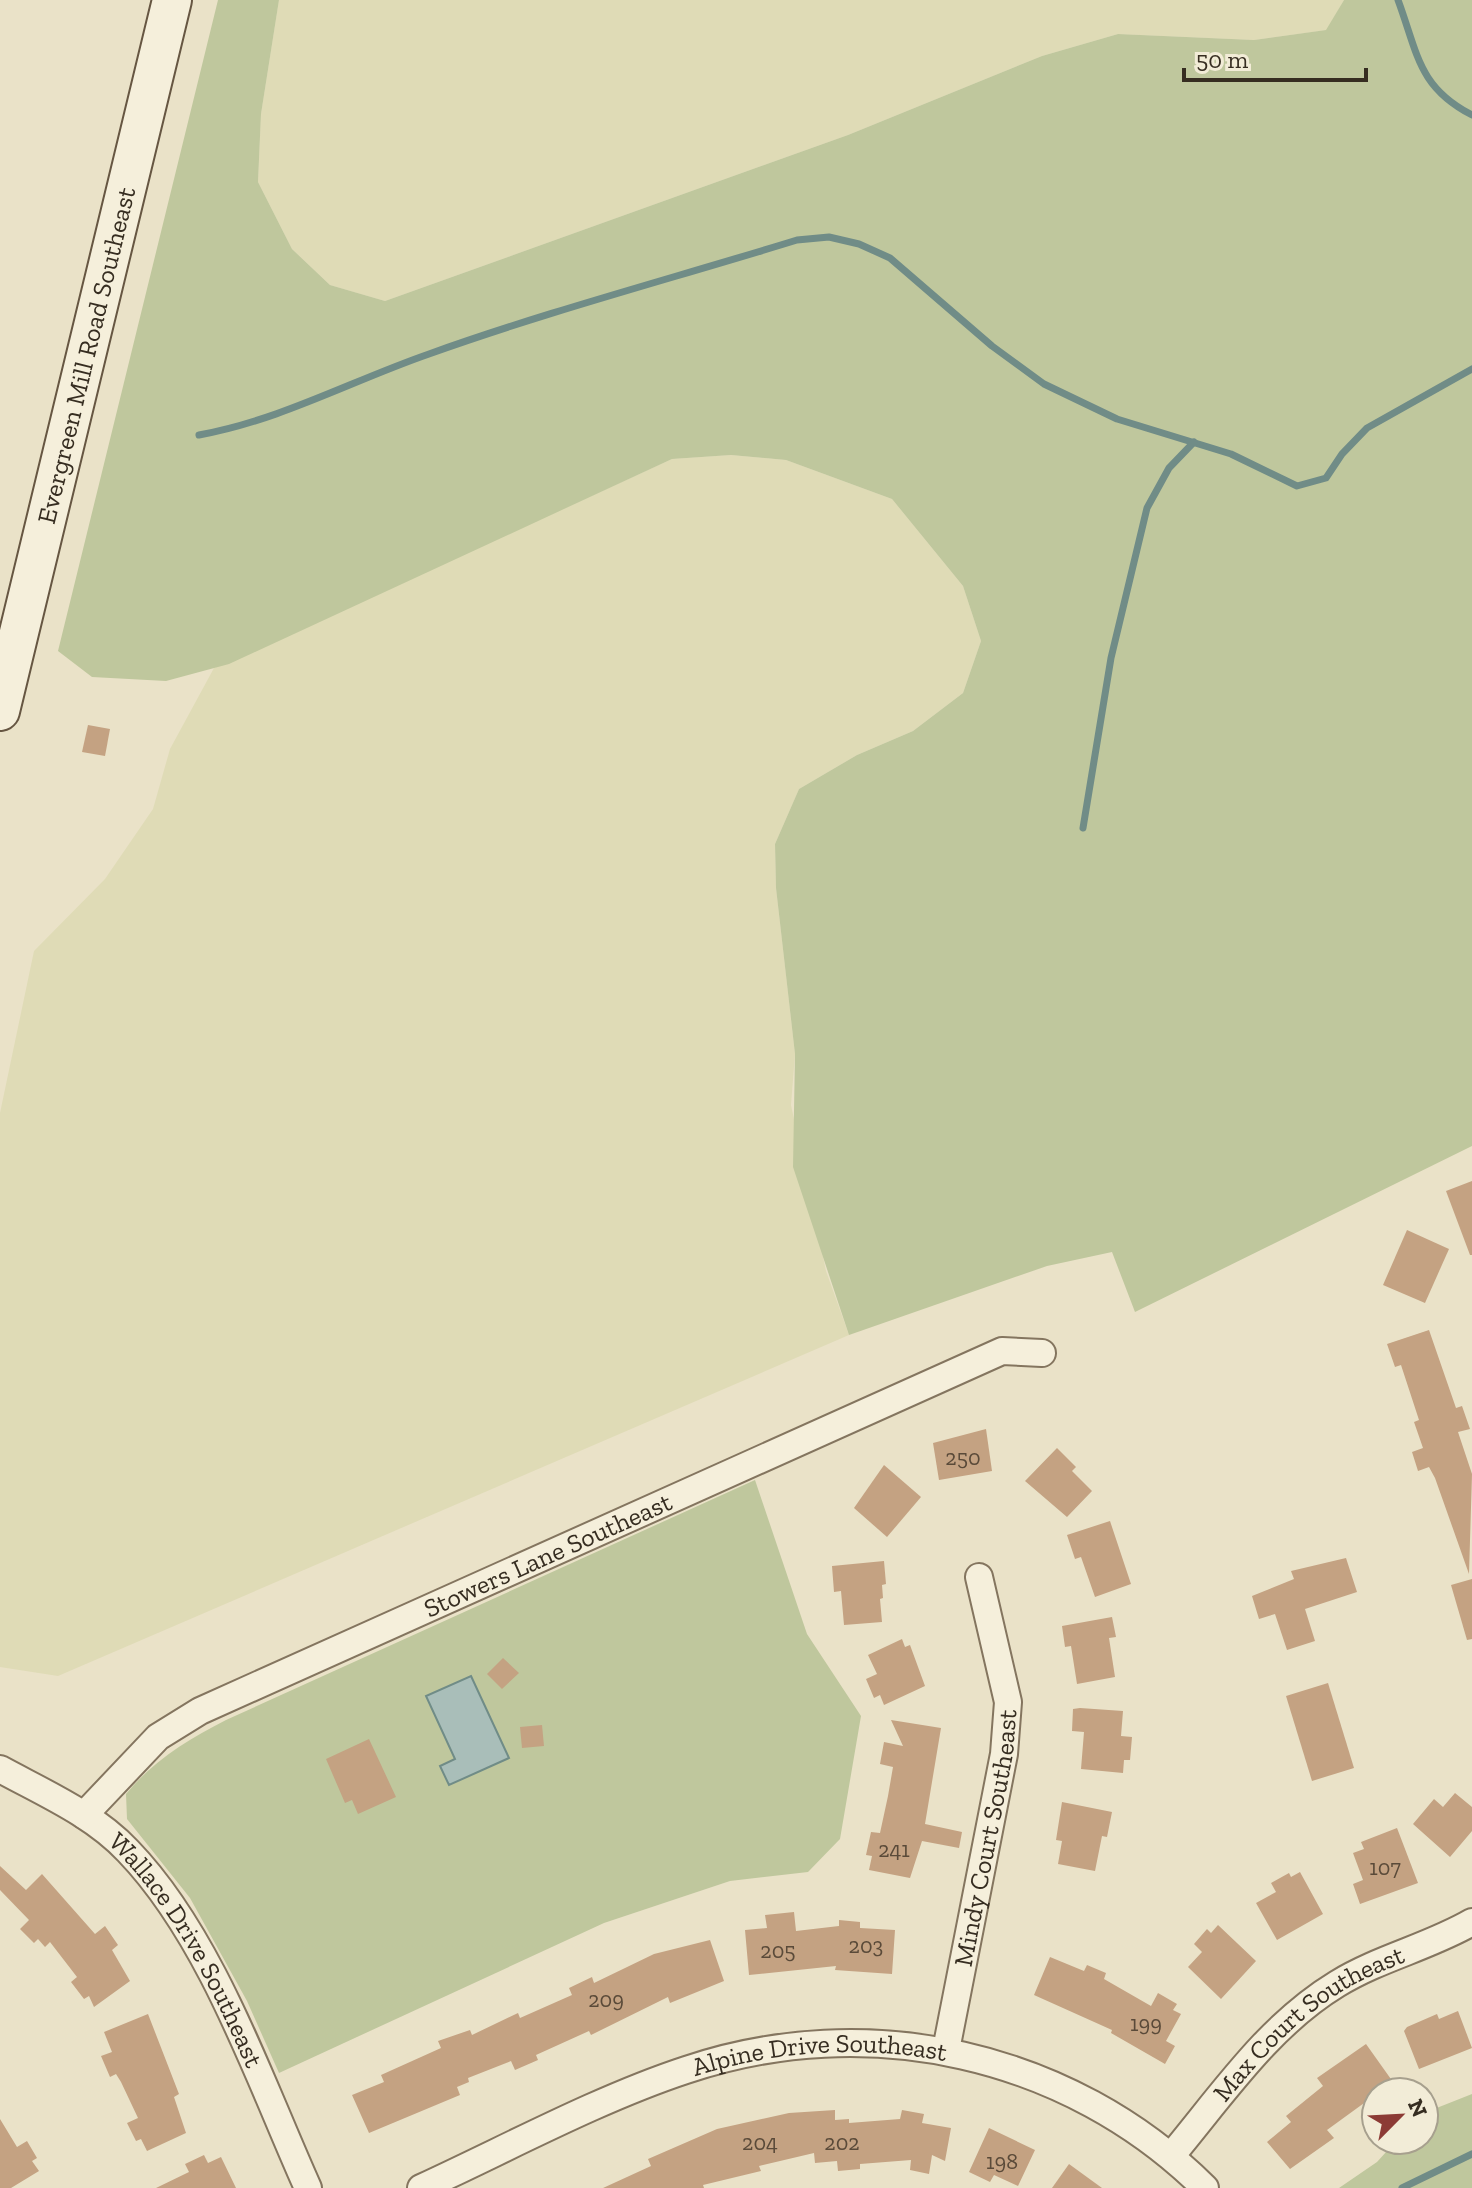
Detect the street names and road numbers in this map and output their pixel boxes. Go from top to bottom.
street label: Evergreen Mill Road Southeast [30,183,142,527]
street label: Stowers Lane Southeast [419,1485,677,1624]
street label: Mindy Court Southeast [947,1708,1023,1969]
street label: Wallace Drive Southeast [102,1825,270,2072]
street label: Max Court Southeast [1206,1938,1409,2108]
street label: Alpine Drive Southeast [688,2027,950,2083]

